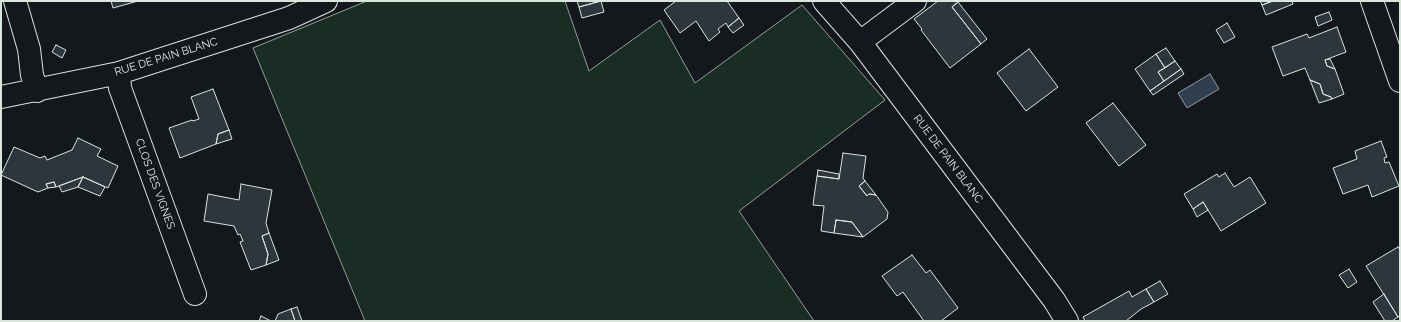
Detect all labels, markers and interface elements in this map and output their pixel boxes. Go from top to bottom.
street label: RUE DE PAIN BLANC [113,35,219,79]
street label: RUE DE PAIN BLANC [910,112,986,206]
street label: CLOS DES VIGNES [133,137,177,231]

